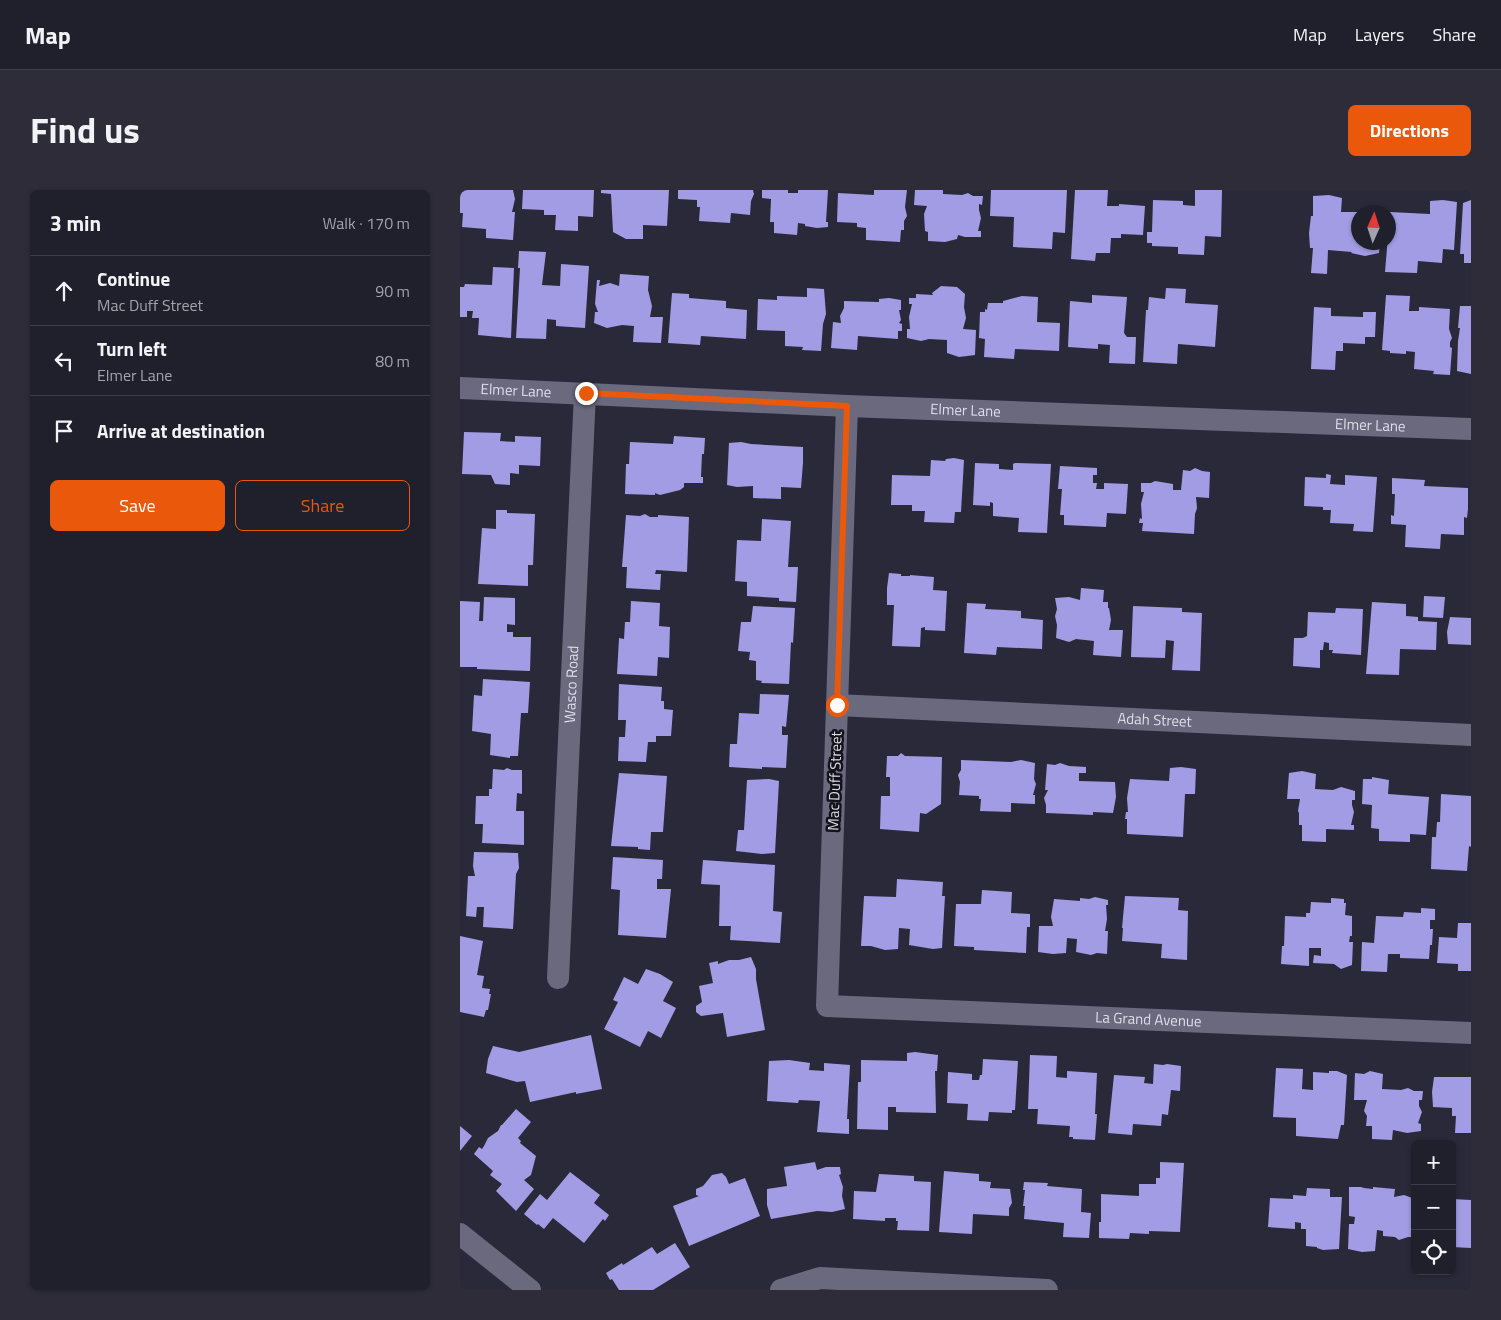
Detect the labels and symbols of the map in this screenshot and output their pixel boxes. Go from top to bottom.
north arrow [1351,205,1396,250]
street label: Elmer Lane [480,377,552,403]
route end [575,382,598,405]
street label: Elmer Lane [930,397,1001,423]
street label: Elmer Lane [1334,412,1406,438]
street label: Wasco Road [558,645,584,724]
route start [826,694,849,717]
street label: Adah Street [1117,706,1193,733]
street label: Mac Duff Street [821,730,848,831]
street label: La Grand Avenue [1095,1005,1202,1033]

